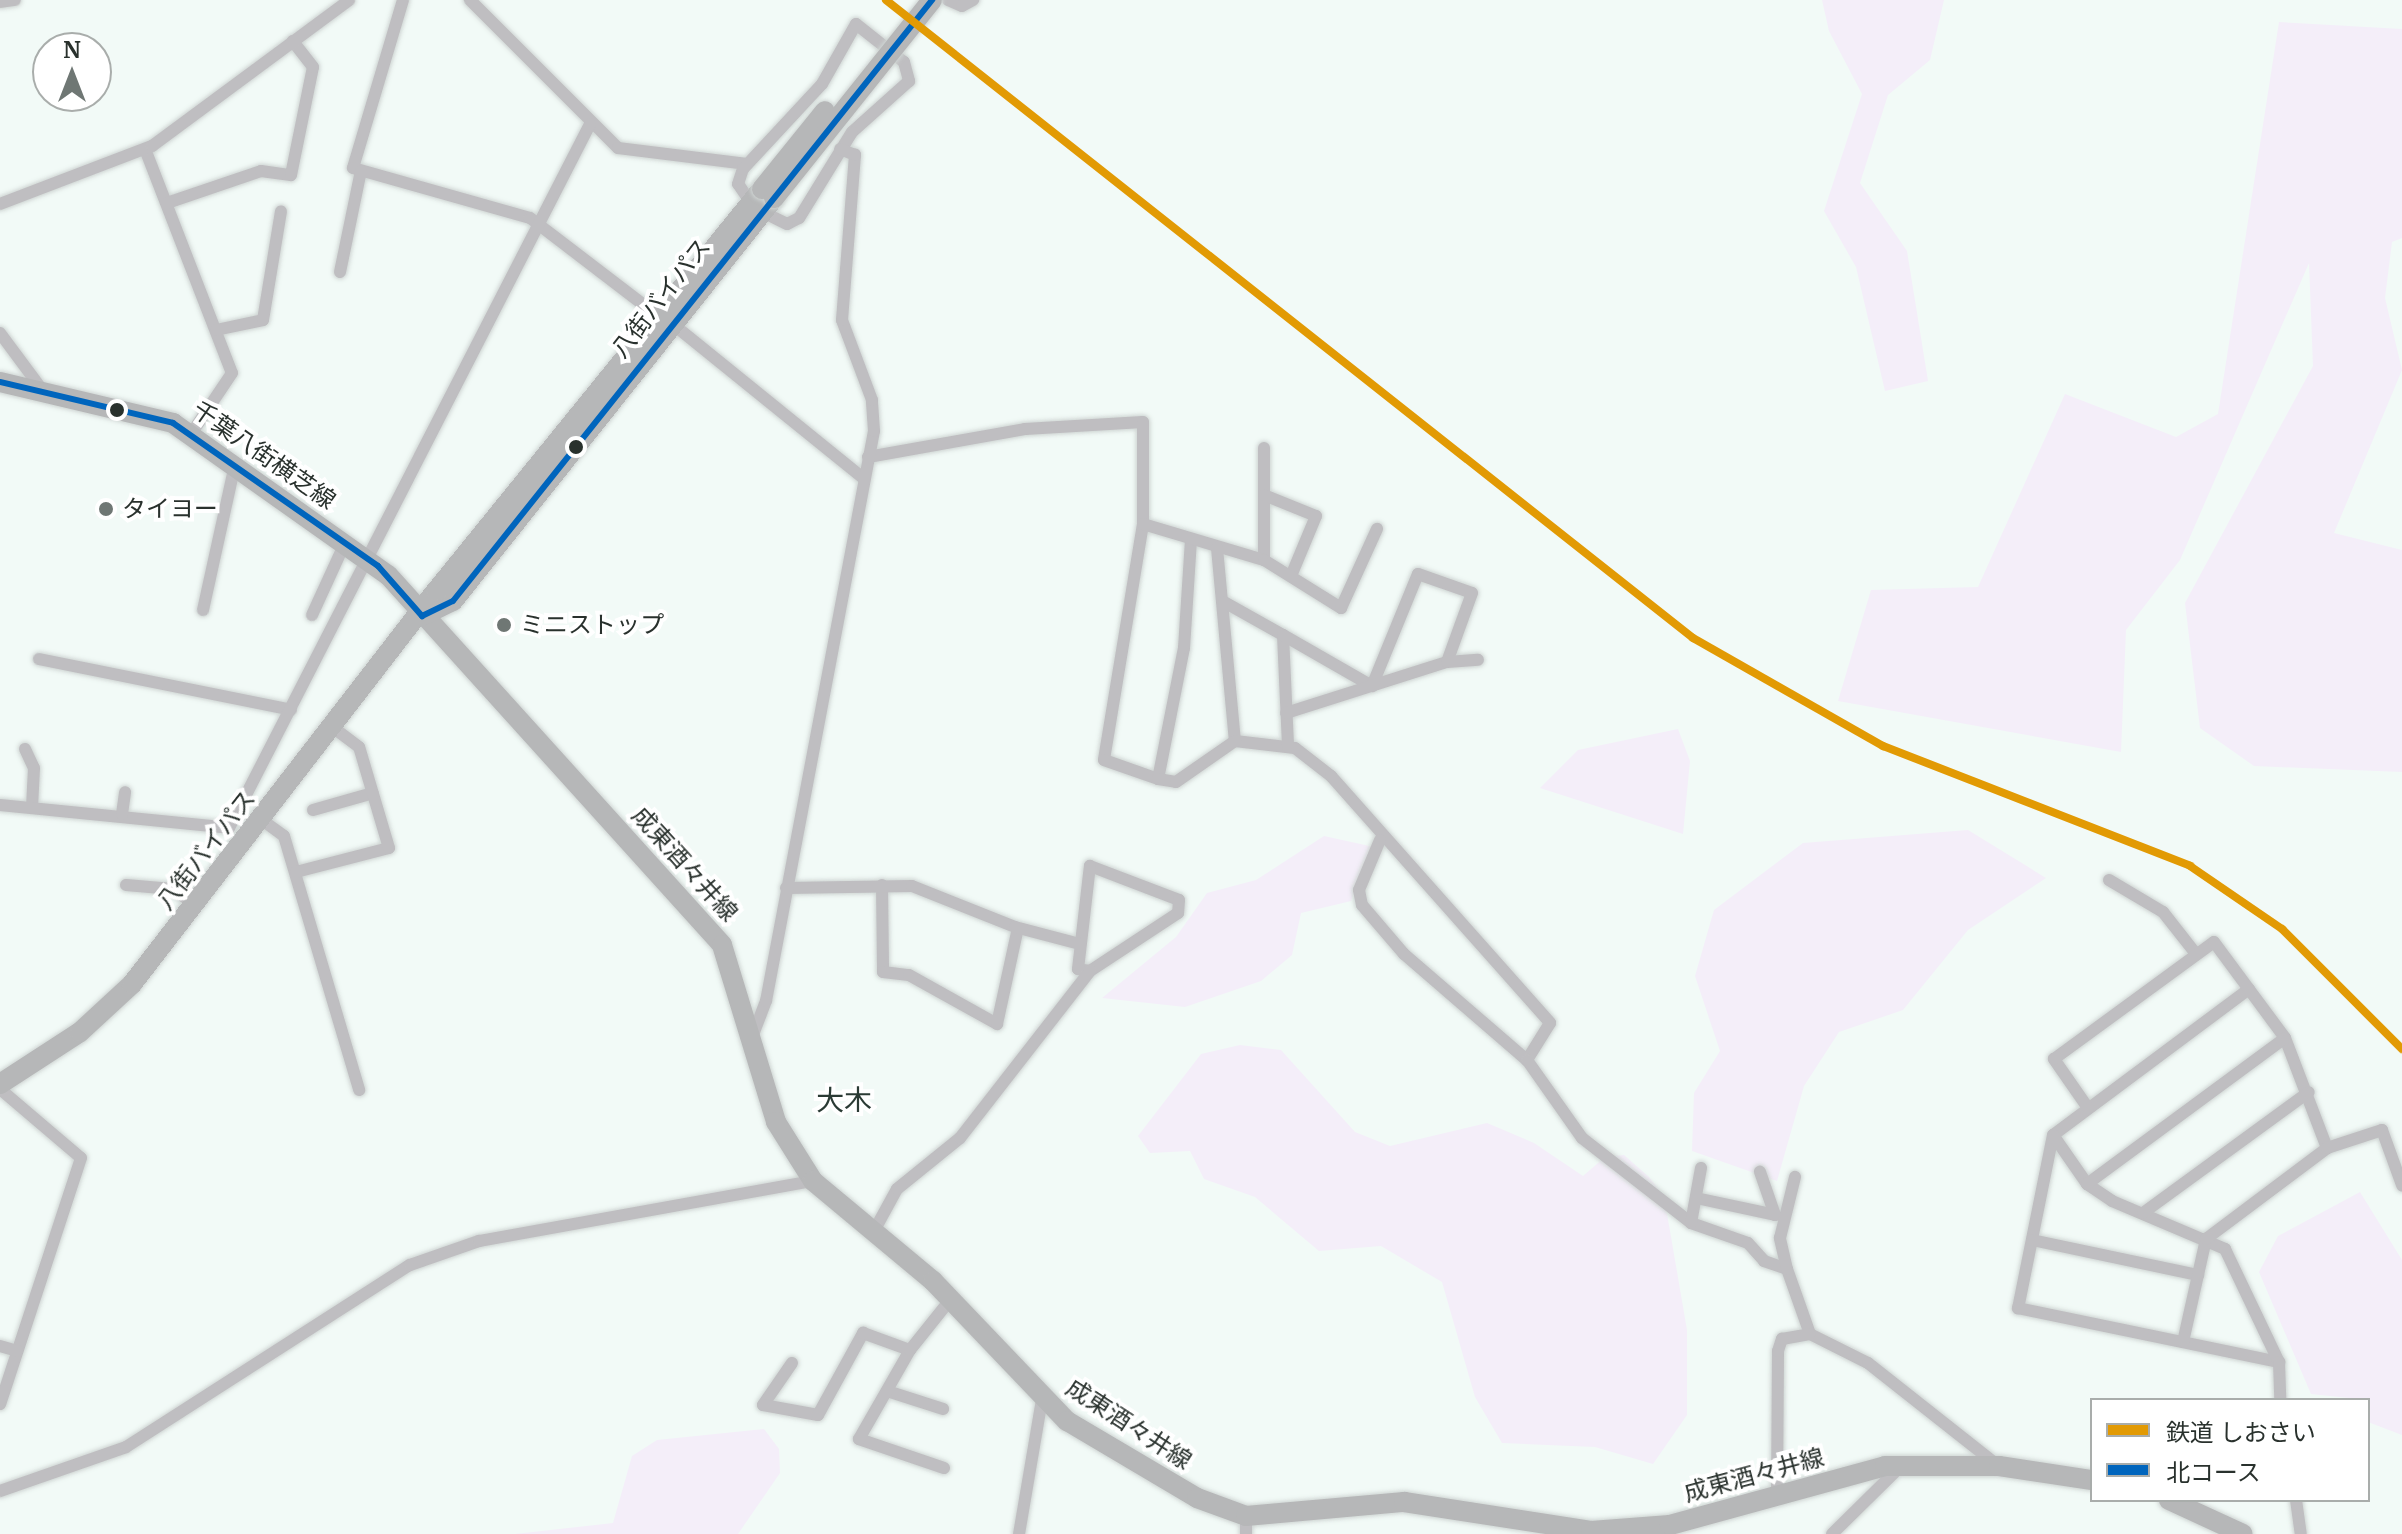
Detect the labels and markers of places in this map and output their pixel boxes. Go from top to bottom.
unlabelled marker [109,402,125,418]
unlabelled marker [568,439,584,455]
place label: タイヨー [122,495,218,523]
marker: タイヨー [97,500,115,518]
place label: ミニストップ [520,611,664,639]
marker: ミニストップ [495,616,513,634]

